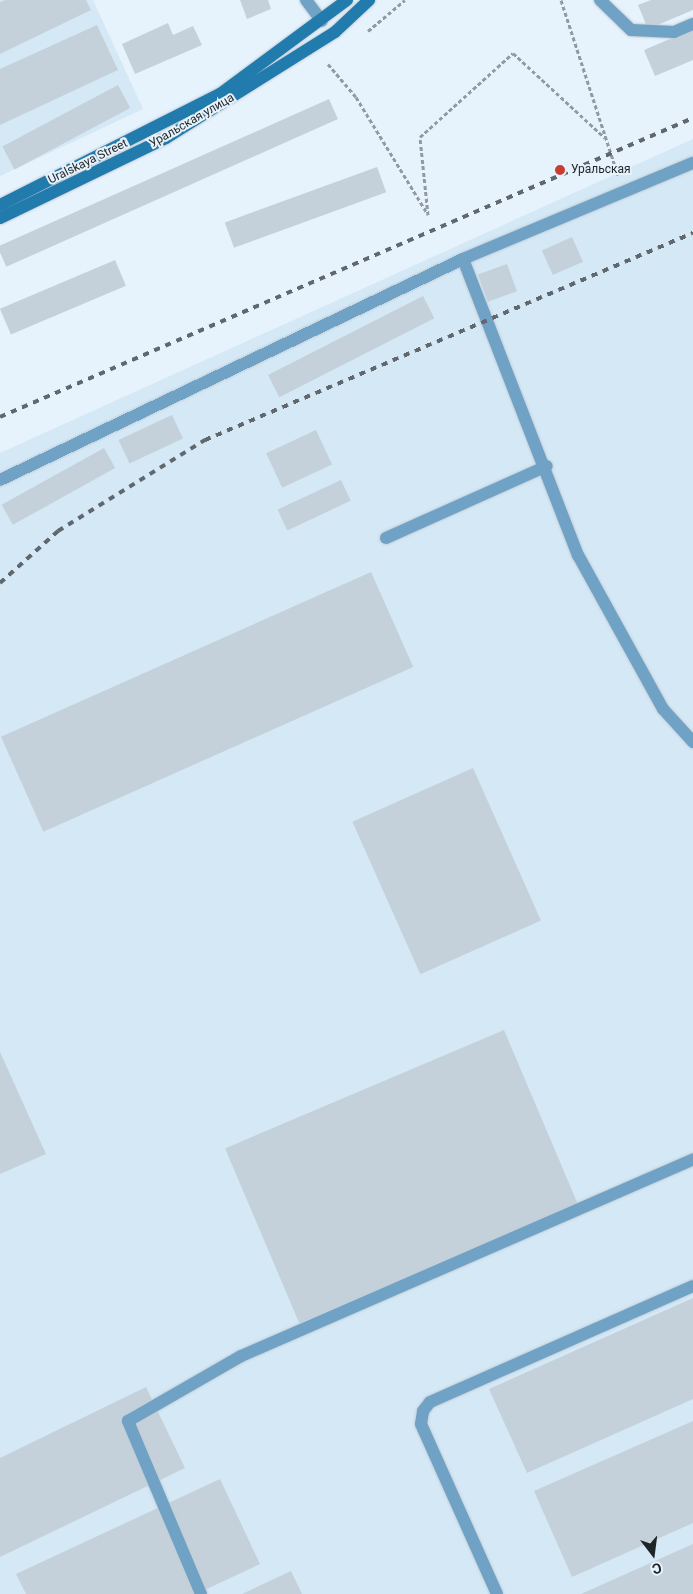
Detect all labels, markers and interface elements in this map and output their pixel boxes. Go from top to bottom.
street label: Уральская улица [147,91,237,151]
street label: Uralskaya Street [46,137,130,187]
marker: Уральская [553,163,567,177]
place label: Уральская [571,163,631,177]
north arrow [628,1529,678,1579]
text: С [650,1560,663,1577]

